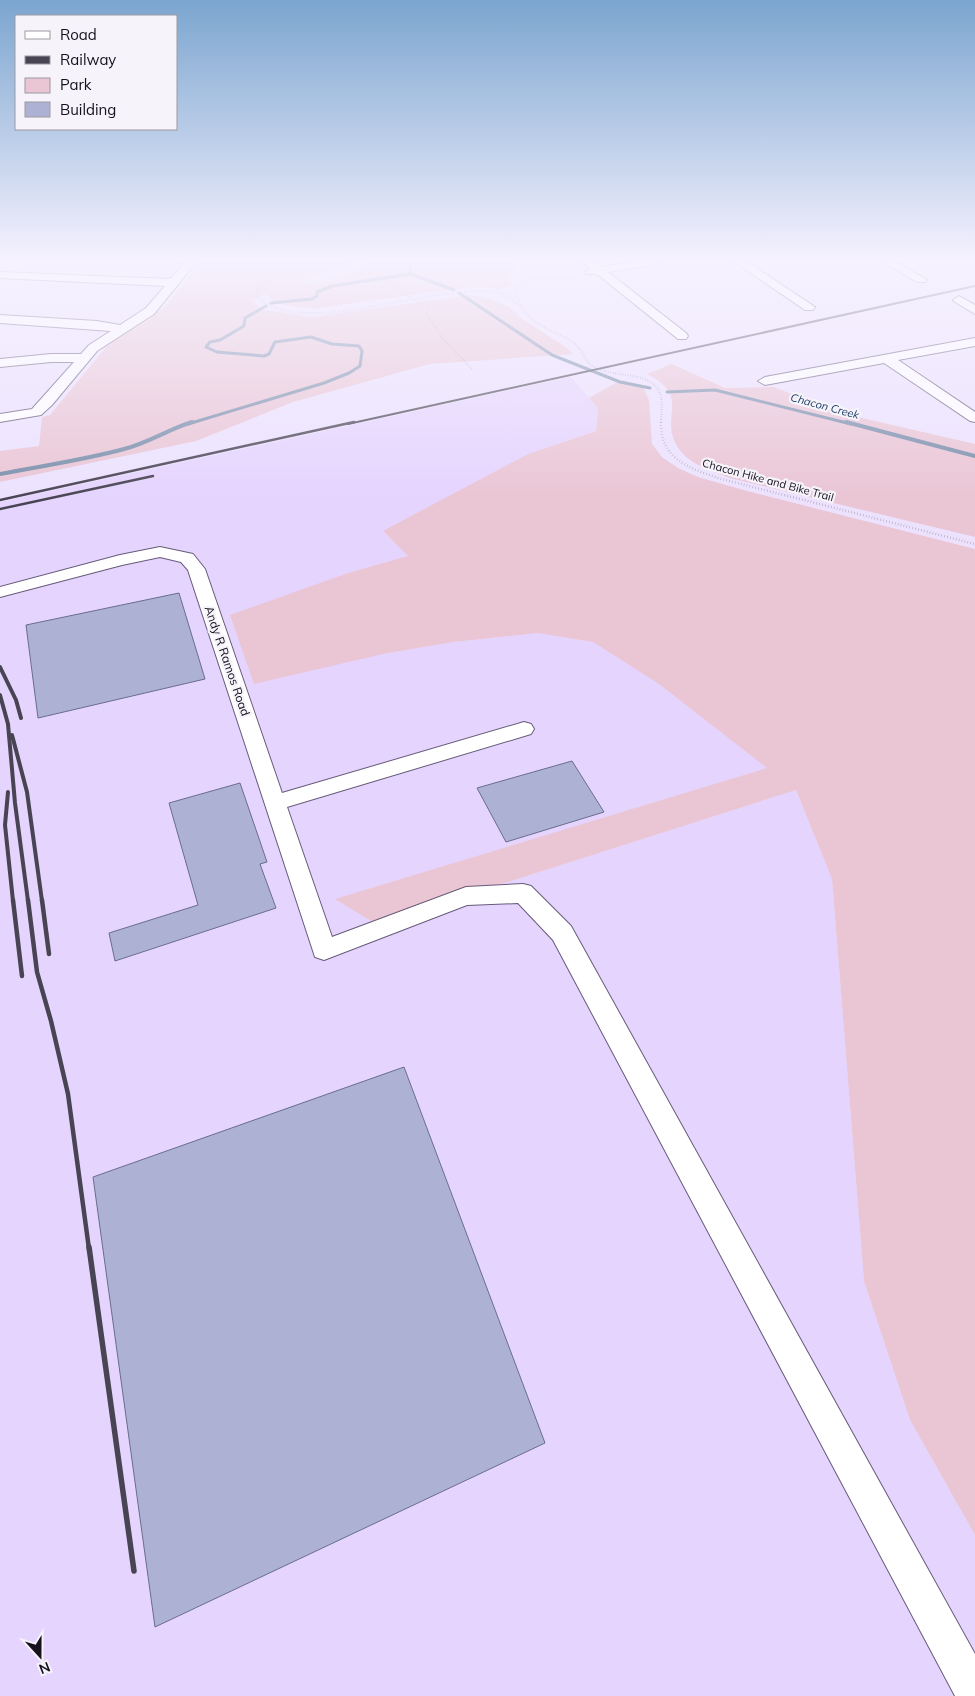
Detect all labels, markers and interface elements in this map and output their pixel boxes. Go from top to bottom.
legend [15,15,178,130]
text: Road [60,25,97,44]
text: Railway [60,50,116,69]
text: Park [60,75,92,94]
text: Building [60,100,116,119]
water label: Chacon Creek [789,390,861,422]
street label: Chacon Hike and Bike Trail [701,456,835,504]
street label: Andy R Ramos Road [202,604,253,718]
north arrow [15,1631,65,1681]
text: N [36,1658,53,1678]

